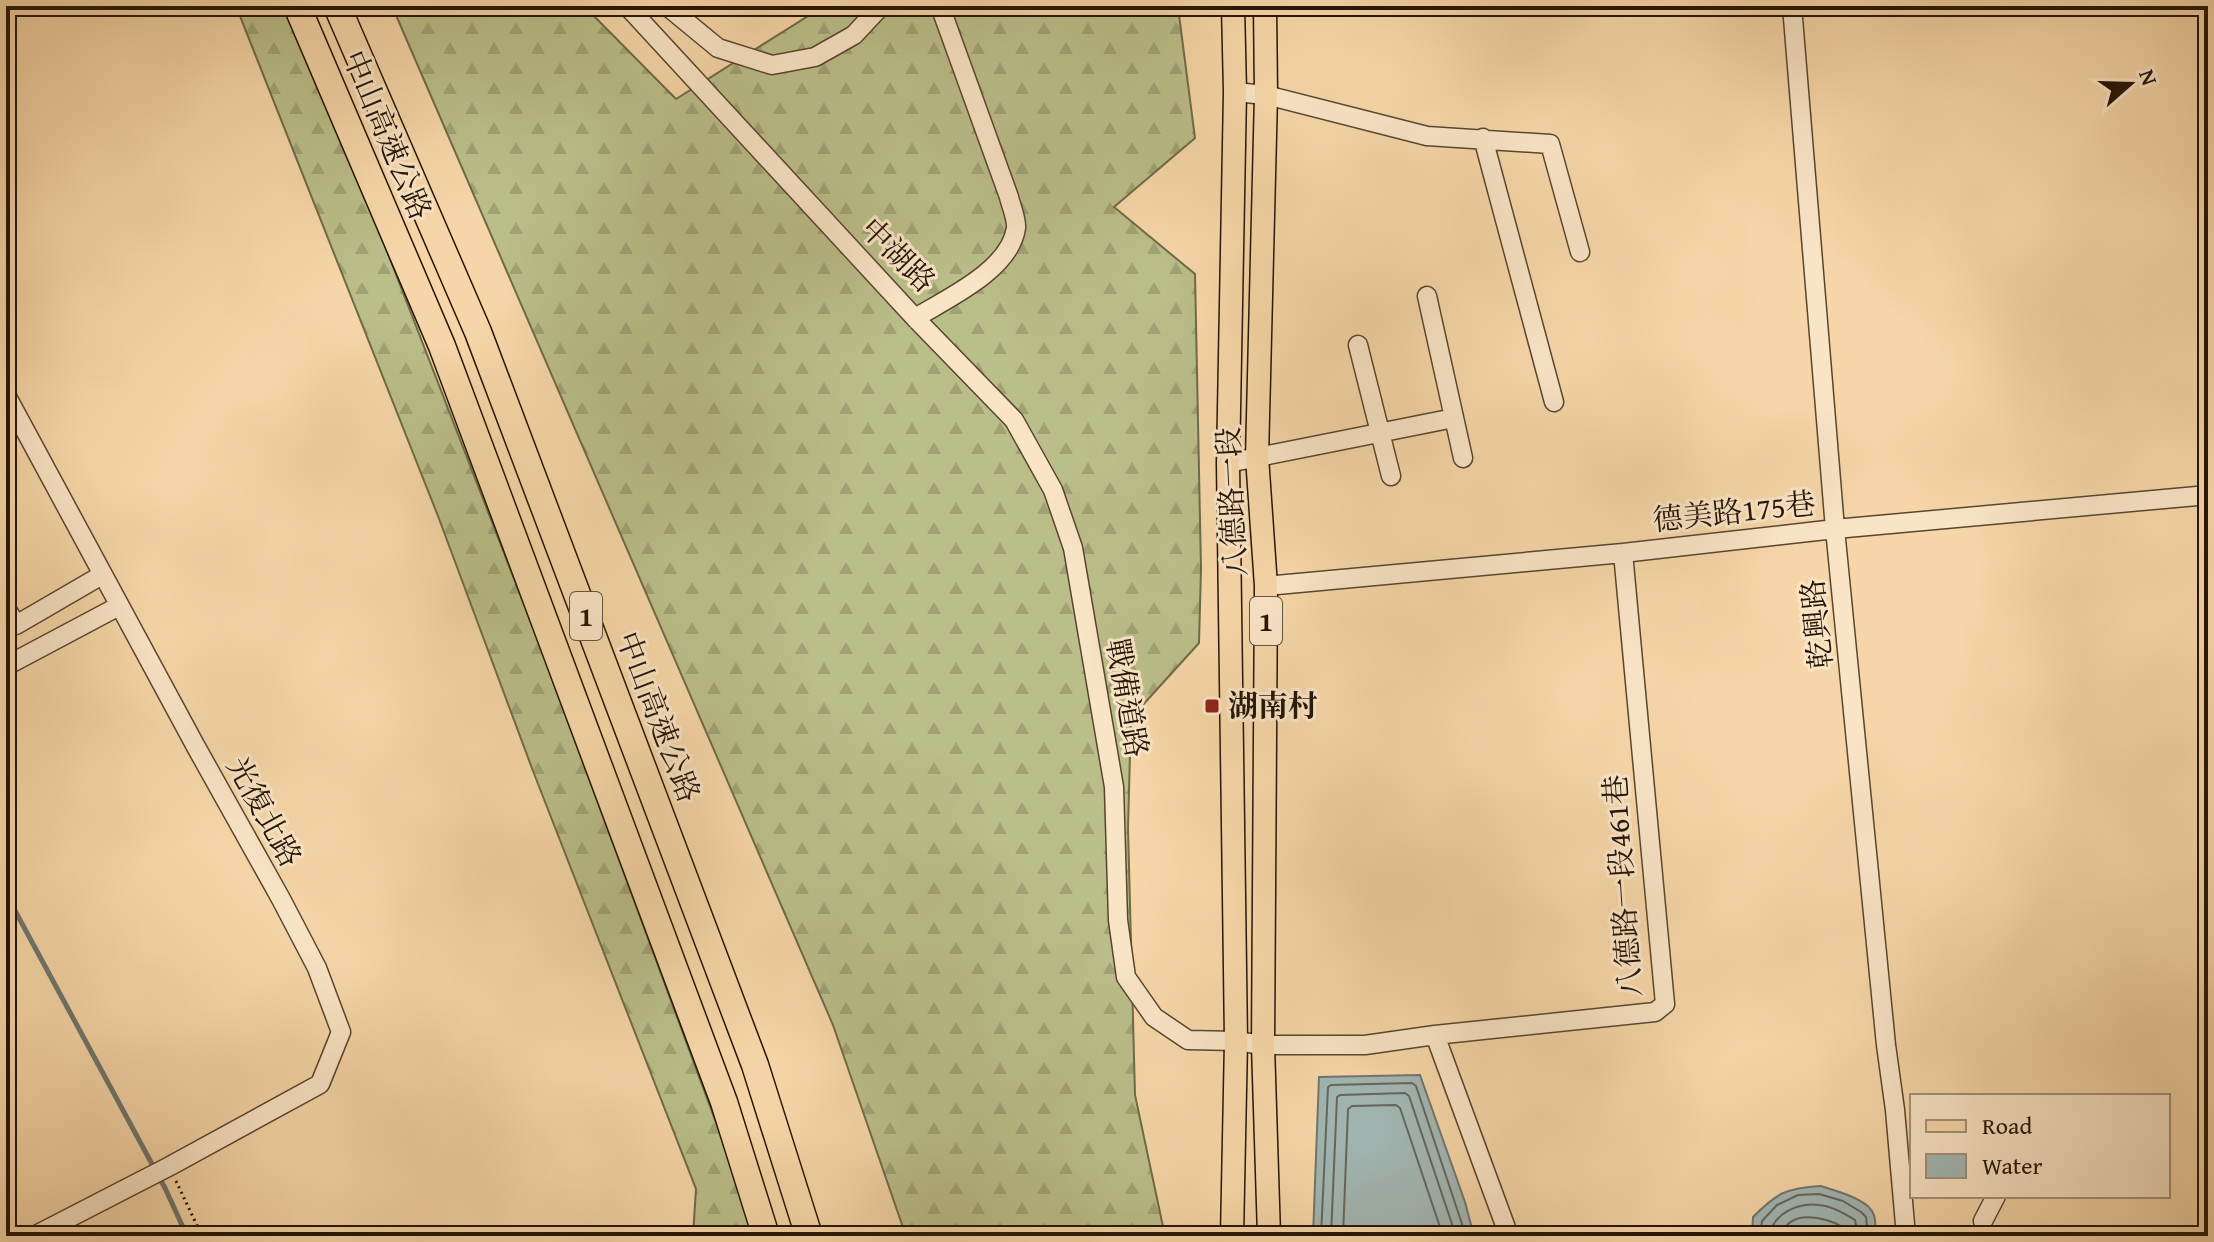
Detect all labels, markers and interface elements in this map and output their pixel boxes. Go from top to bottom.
street label: 中山高速公路 [333,43,443,226]
north arrow [2090,44,2170,124]
text: N [2131,65,2166,90]
street label: 中湖路 [851,207,946,302]
street label: 八德路一段 [1205,426,1257,578]
street label: 德美路175巷 [1650,481,1817,541]
street label: 乾興路 [1789,577,1843,671]
road number: 1 [570,592,602,640]
road number: 1 [1250,597,1282,645]
street label: 中山高速公路 [606,625,712,809]
street label: 戰備道路 [1096,635,1160,761]
place label: 湖南村 [1228,683,1318,727]
marker: 湖南村 [1203,697,1221,715]
street label: 光復北路 [217,748,313,875]
street label: 八德路一段461巷 [1592,773,1652,999]
legend [1910,1094,2170,1198]
text: Road [1982,1108,2032,1143]
text: Water [1982,1148,2043,1183]

